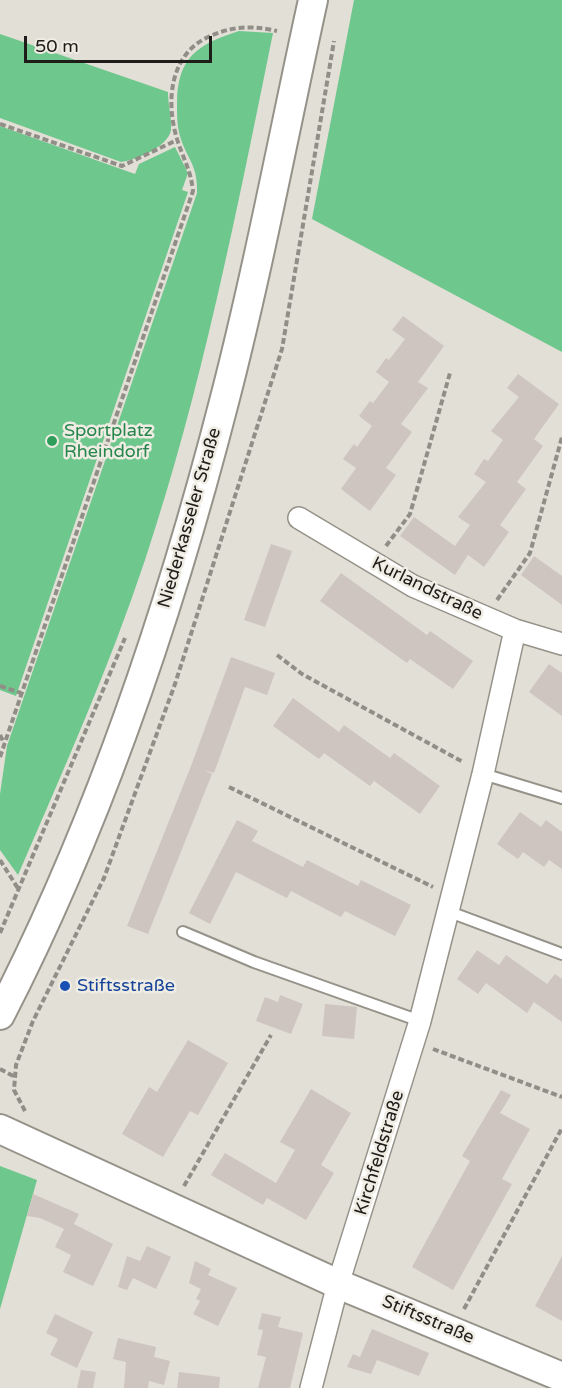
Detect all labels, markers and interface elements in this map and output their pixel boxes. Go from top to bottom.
scale bar [27,24,214,62]
text: 50 m [35,35,79,57]
place label: Sportplatz Rheindorf [64,420,153,462]
street label: Niederkasseler Straße [154,425,226,611]
marker: Sportplatz Rheindorf [45,434,59,448]
street label: Kurlandstraße [368,553,486,625]
place label: Stiftsstraße [77,975,175,997]
marker: Stiftsstraße [58,979,72,993]
street label: Kirchfeldstraße [351,1088,409,1218]
street label: Stiftsstraße [379,1291,477,1349]

